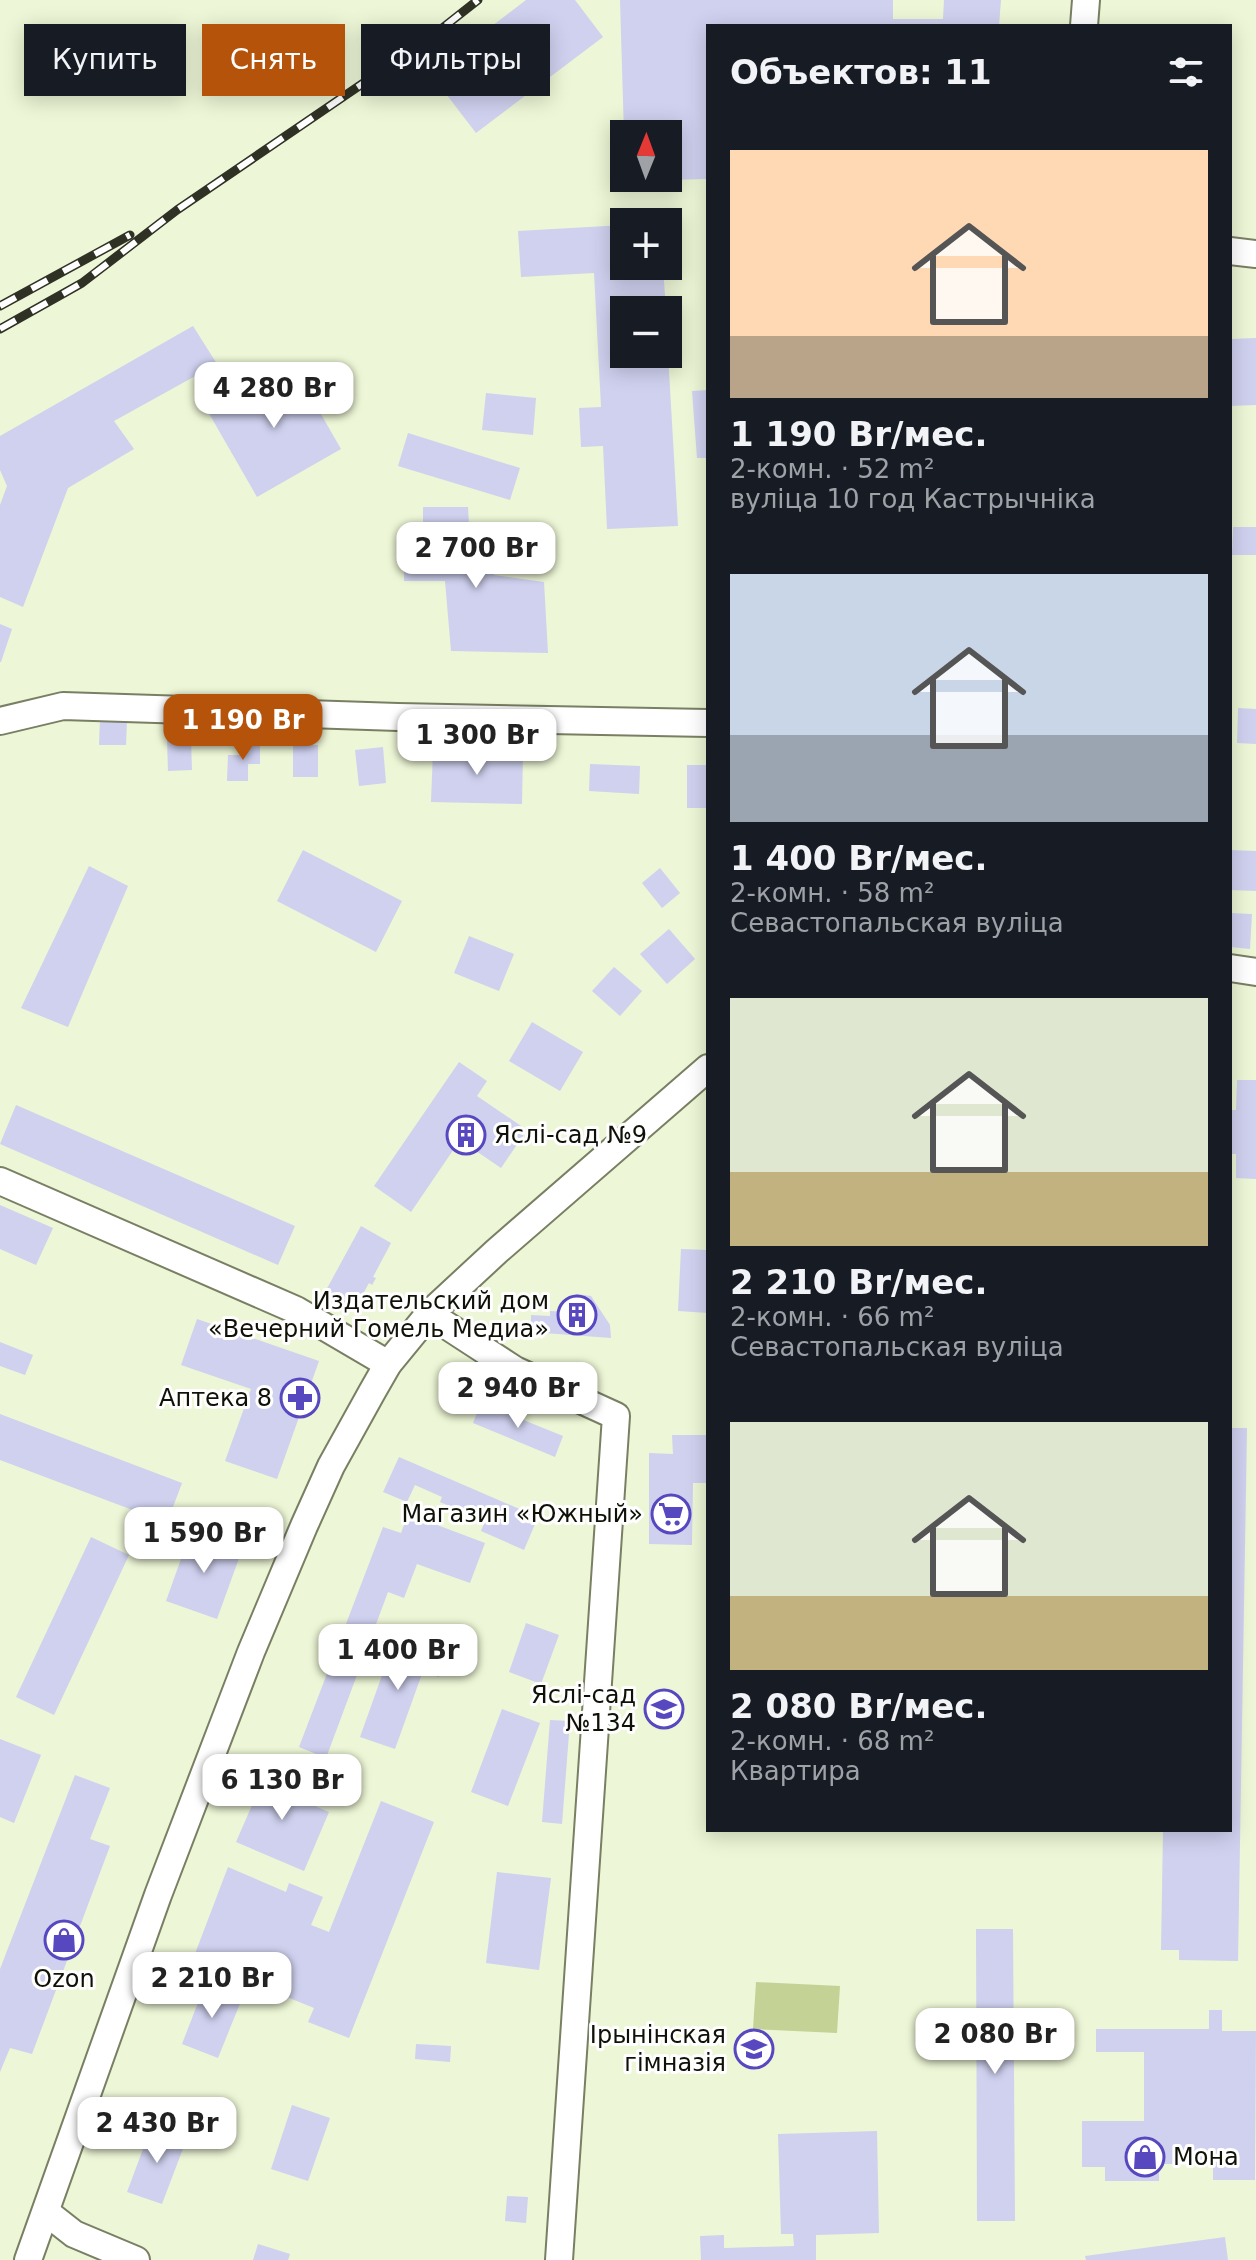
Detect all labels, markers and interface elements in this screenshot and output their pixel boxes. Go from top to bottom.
chip: Купить [24,24,186,96]
chip: Снять [202,24,345,96]
chip: Фильтры [361,24,550,96]
icon: filters [1164,50,1208,94]
text: Объектов: 11 [730,52,992,92]
north arrow [610,120,682,192]
map controls [610,120,682,368]
icon: home [897,202,1041,346]
button: + [610,208,682,280]
button: − [610,296,682,368]
pin: 4 280 Br [191,362,357,430]
text: 4 280 Br [212,373,336,403]
text: 1 190 Br/мес. [730,414,987,454]
text: 2-комн. · 52 m² [730,454,934,484]
text: вуліца 10 год Кастрычніка [730,484,1096,514]
pin: 2 700 Br [393,522,559,590]
text: 2 700 Br [414,533,538,563]
icon: home [897,626,1041,770]
pin: 1 190 Br [160,694,326,762]
text: 1 190 Br [181,705,305,735]
pin: 1 300 Br [394,709,560,777]
text: 1 300 Br [415,720,539,750]
text: 1 400 Br/мес. [730,838,987,878]
text: 2-комн. · 58 m² [730,878,934,908]
text: Севастопальская вуліца [730,908,1064,938]
icon: home [897,1050,1041,1194]
building icon: Яслі-сад №9 [445,1114,487,1156]
place label: Яслі-сад №9 [494,1121,647,1149]
text: 2 210 Br/мес. [730,1262,987,1302]
place label: Издательский дом «Вечерний Гомель Медиа» [208,1287,549,1343]
building icon: Издательский дом «Вечерний Гомель Медиа» [556,1294,598,1336]
text: 2-комн. · 66 m² [730,1302,934,1332]
text: Севастопальская вуліца [730,1332,1064,1362]
pin: 2 940 Br [435,1362,601,1430]
text: 2 940 Br [456,1373,580,1403]
pharmacy icon: Аптека 8 [279,1377,321,1419]
place label: Аптека 8 [159,1384,272,1412]
icon: home [897,1474,1041,1618]
supermarket icon: Магазин «Южный» [650,1493,692,1535]
place label: Магазин «Южный» [401,1500,643,1528]
pin: 1 590 Br [121,1507,287,1575]
text: 1 590 Br [142,1518,266,1548]
pin: 1 400 Br [315,1624,481,1692]
text: 1 400 Br [336,1635,460,1665]
place label: Яслі-сад №134 [531,1681,636,1737]
text: 2 080 Br/мес. [730,1686,987,1726]
school or university icon: Яслі-сад №134 [643,1688,685,1730]
text: 2-комн. · 68 m² [730,1726,934,1756]
pin: 6 130 Br [199,1754,365,1822]
text: Квартира [730,1756,861,1786]
text: 6 130 Br [220,1765,344,1795]
shop icon: Ozon [43,1919,85,1961]
pin: 2 210 Br [129,1952,295,2020]
text: 2 210 Br [150,1963,274,1993]
place label: Ozon [33,1965,95,1993]
pin: 2 080 Br [912,2008,1078,2076]
text: 2 080 Br [933,2019,1057,2049]
place label: Ірынінская гімназія [590,2021,726,2077]
school or university icon: Ірынінская гімназія [733,2028,775,2070]
pin: 2 430 Br [74,2097,240,2165]
text: 2 430 Br [95,2108,219,2138]
shop icon: Мона [1124,2136,1166,2178]
place label: Мона [1173,2143,1239,2171]

